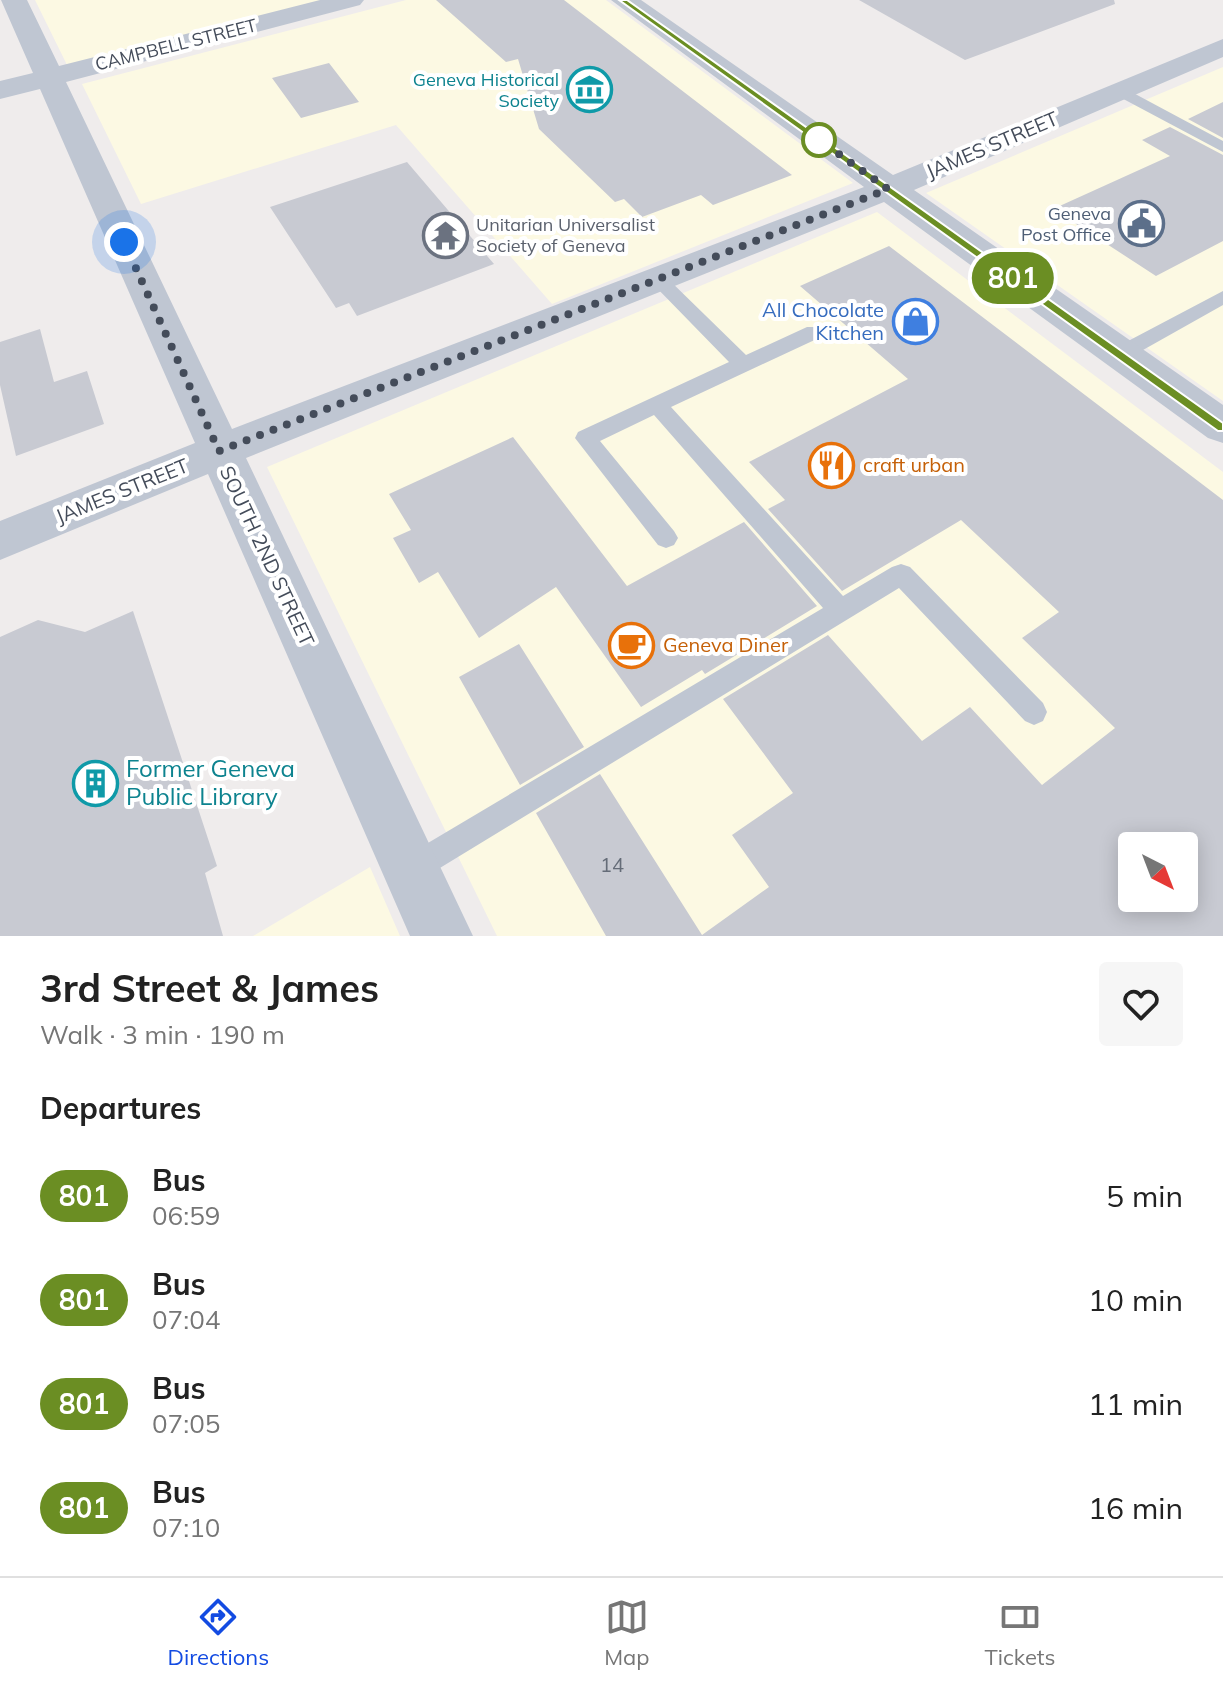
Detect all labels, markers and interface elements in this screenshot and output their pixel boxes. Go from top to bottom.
street label: CAMPBELL STREET [93,13,259,76]
museum icon: Geneva Historical Society [566,66,614,114]
place label: Geneva Historical Society [413,68,559,112]
street label: JAMES STREET [922,105,1062,184]
unlabelled marker [802,123,836,157]
public building icon: Geneva Post Office [1118,200,1166,248]
place label: Geneva Post Office [1021,202,1111,246]
temple icon: Unitarian Universalist Society of Geneva [421,211,469,259]
place label: Unitarian Universalist Society of Geneva [476,213,655,257]
your location [104,222,144,262]
line badge: 801 [967,252,1059,304]
text: 801 [988,260,1038,295]
place label: All Chocolate Kitchen [762,297,884,345]
shop icon: All Chocolate Kitchen [891,298,939,346]
restaurant icon: craft urban [808,441,856,489]
place label: craft urban [863,452,965,477]
street label: JAMES STREET [52,453,192,529]
street label: SOUTH 2ND STREET [215,462,320,650]
cafe icon: Geneva Diner [608,621,656,669]
place label: Geneva Diner [663,632,789,657]
place label: Former Geneva Public Library [126,753,295,811]
building icon: Former Geneva Public Library [71,759,119,807]
north arrow [1118,832,1198,912]
map controls [1118,832,1198,912]
house number: 14 [600,852,624,877]
button: heart [1099,962,1183,1046]
text: 3rd Street & James [40,964,379,1012]
text: Walk · 3 min · 190 m [40,1018,285,1051]
text: Departures [40,1089,201,1127]
text: Bus [152,1161,206,1199]
text: 5 min [1106,1177,1183,1215]
text: 801 [59,1178,109,1213]
text: 06:59 [152,1199,220,1232]
text: Bus [152,1265,206,1303]
text: 10 min [1088,1281,1183,1319]
text: 801 [59,1282,109,1317]
text: 07:04 [152,1303,220,1336]
text: Bus [152,1369,206,1407]
text: 11 min [1088,1385,1183,1423]
text: 801 [59,1386,109,1421]
text: 07:05 [152,1407,220,1440]
text: Bus [152,1473,206,1511]
text: 16 min [1088,1489,1183,1527]
text: 801 [59,1490,109,1525]
text: 07:10 [152,1511,220,1544]
tab: Directions [167,1595,269,1671]
tab: Map [604,1595,649,1671]
tab: Tickets [984,1595,1055,1671]

